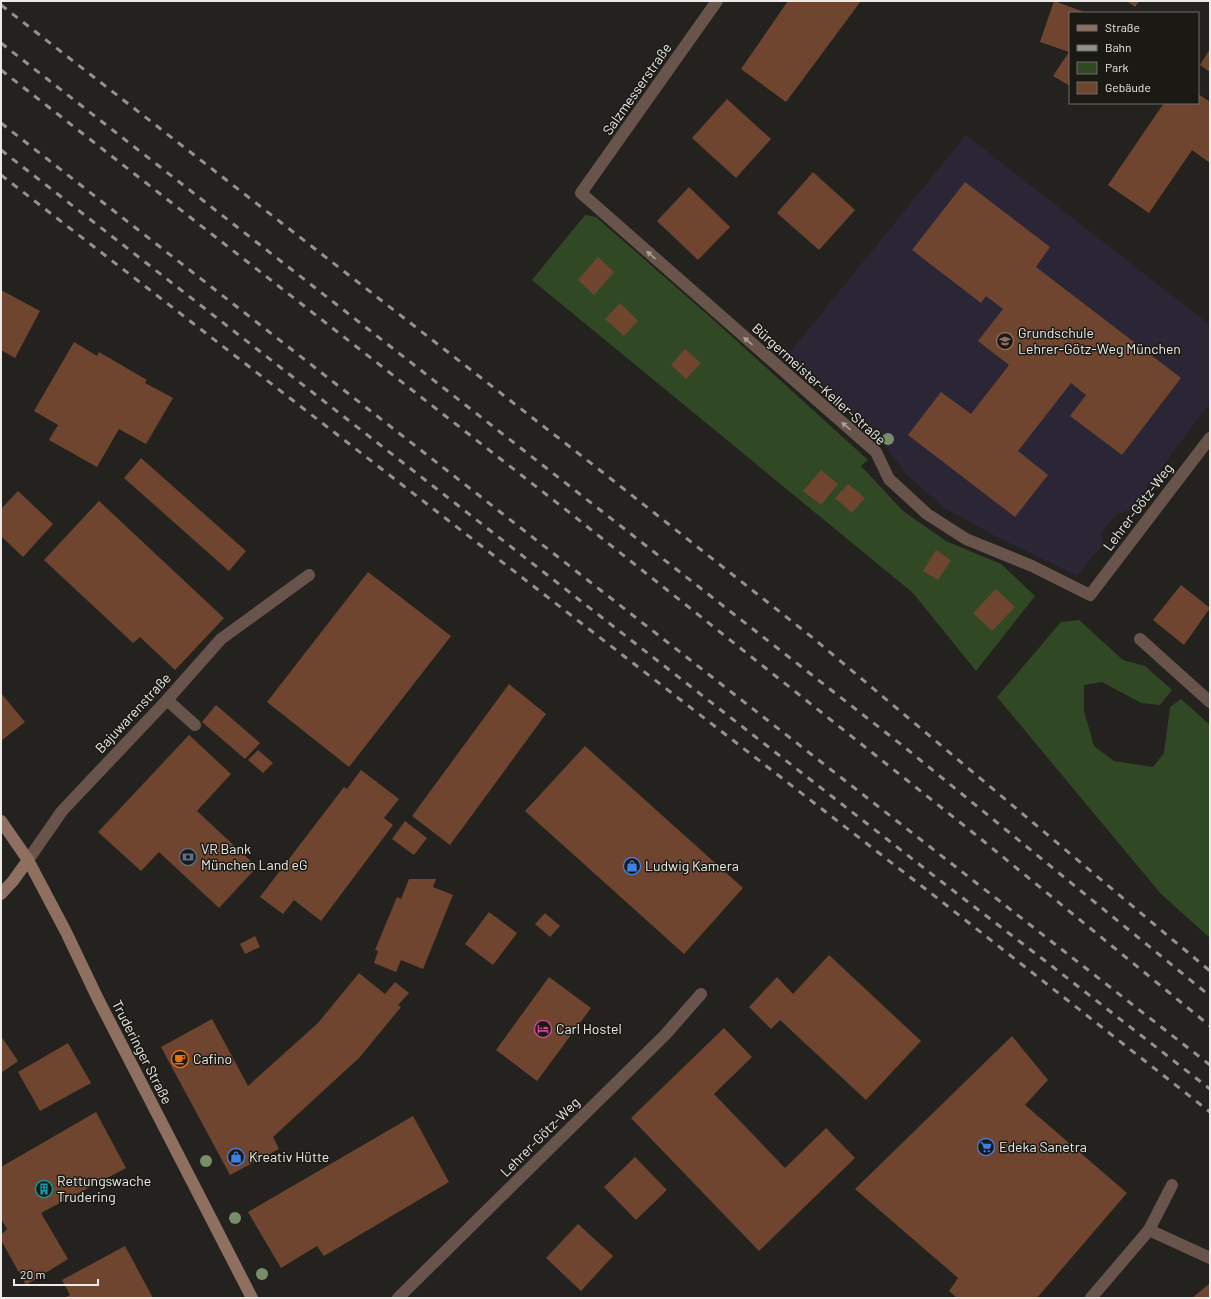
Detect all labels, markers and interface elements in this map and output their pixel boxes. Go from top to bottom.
legend [1069,12,1199,104]
text: Straße [1105,20,1140,34]
street label: Salzmesserstraße [598,39,675,138]
text: Bahn [1105,40,1132,54]
text: Park [1105,60,1129,74]
text: Gebäude [1105,80,1151,94]
one-way arrow [645,250,656,259]
street label: Bürgermeister-Keller-Straße [749,319,890,448]
place label: Grundschule Lehrer-Götz-Weg München [1018,324,1181,357]
school or university icon: Grundschule Lehrer-Götz-Weg München [995,331,1015,351]
one-way arrow [743,336,753,345]
one-way arrow [841,421,851,431]
street label: Lehrer-Götz-Weg [1099,459,1176,554]
street label: Bajuwarenstraße [91,669,174,756]
place label: VR Bank München Land eG [201,840,308,873]
bank icon: VR Bank München Land eG [178,847,198,867]
shop icon: Ludwig Kamera [622,856,642,876]
place label: Ludwig Kamera [645,857,739,874]
street label: Truderinger Straße [109,997,176,1107]
hotel icon: Carl Hostel [533,1019,553,1039]
place label: Carl Hostel [556,1020,622,1037]
cafe icon: Cafino [170,1049,190,1069]
place label: Cafino [193,1050,232,1067]
street label: Lehrer-Götz-Weg [496,1093,583,1180]
supermarket icon: Edeka Sanetra [976,1137,996,1157]
place label: Edeka Sanetra [999,1138,1087,1155]
shop icon: Kreativ Hütte [226,1147,246,1167]
place label: Kreativ Hütte [249,1148,329,1165]
place label: Rettungswache Trudering [57,1172,151,1205]
building icon: Rettungswache Trudering [34,1179,54,1199]
scale bar [14,1261,98,1287]
text: 20 m [20,1267,46,1281]

